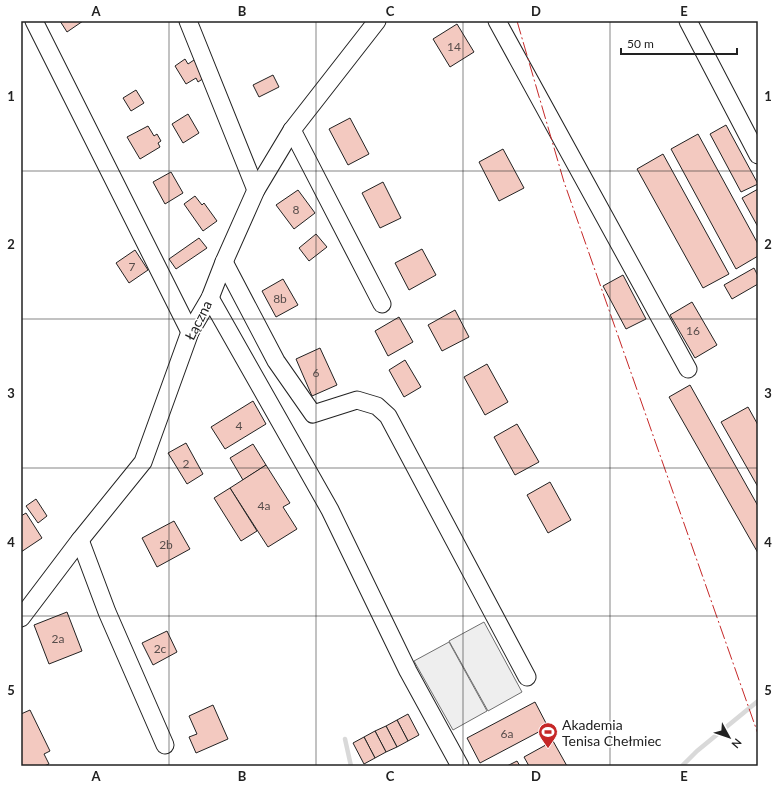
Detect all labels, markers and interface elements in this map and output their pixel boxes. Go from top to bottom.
text: A [90,3,101,19]
text: B [238,3,247,19]
text: C [386,3,395,19]
text: D [531,3,541,19]
text: E [680,3,688,19]
scale bar [621,30,737,56]
text: 50 m [627,36,654,51]
house number: 14 [447,39,461,54]
text: 1 [7,88,15,104]
text: 1 [764,88,772,104]
house number: 8 [293,202,300,217]
text: 2 [7,236,15,252]
text: 2 [764,236,772,252]
house number: 7 [129,259,136,274]
house number: 8b [273,291,287,306]
street label: Łączna [181,297,215,343]
house number: 16 [686,323,700,338]
house number: 6 [313,365,320,380]
text: 3 [7,385,15,401]
text: 3 [764,385,772,401]
house number: 4 [236,418,243,433]
house number: 2 [183,456,190,471]
house number: 4a [258,498,270,513]
text: 4 [7,534,15,550]
text: 4 [764,534,772,550]
house number: 2b [159,537,173,552]
house number: 2a [52,631,64,646]
house number: 2c [154,641,167,656]
text: 5 [7,682,15,698]
text: 5 [764,682,772,698]
place label: Akademia Tenisa Chełmiec [562,716,662,749]
north arrow [709,717,749,757]
sports icon: Akademia Tenisa Chełmiec [537,721,559,749]
house number: 6a [501,726,513,741]
text: N [729,736,745,751]
text: A [90,768,101,784]
text: B [238,768,247,784]
text: C [386,768,395,784]
text: D [531,768,541,784]
text: E [680,768,688,784]

